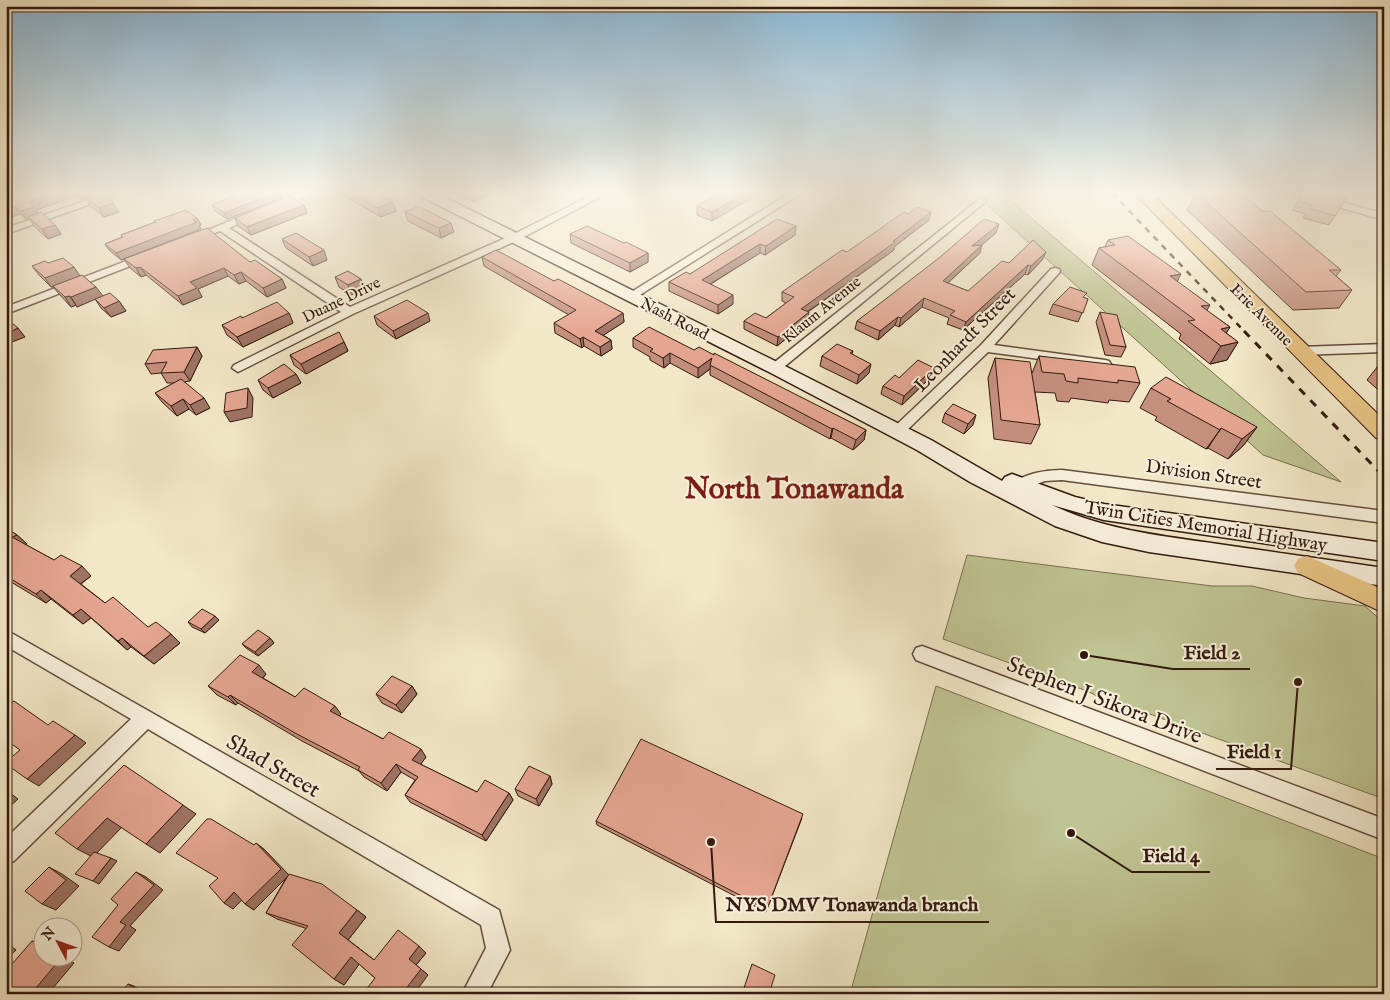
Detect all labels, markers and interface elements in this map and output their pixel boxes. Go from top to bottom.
street label: Duane Drive [299,273,384,328]
street label: Klaum Avenue [779,273,866,349]
street label: Erie Avenue [1225,280,1296,351]
street label: Leonhardt Street [910,283,1022,398]
street label: Nash Road [637,294,712,346]
street label: Division Street [1144,455,1264,495]
district label: North Tonawanda [684,472,904,509]
street label: Twin Cities Memorial Highway [1082,496,1330,558]
callout: Field 2 [1173,634,1250,669]
text: Field 2 [1184,641,1241,666]
street label: Stephen J Sikora Drive [1003,651,1206,751]
street label: Shad Street [221,729,325,805]
callout: Field 1 [1216,734,1291,769]
text: Field 1 [1226,740,1282,765]
callout: Field 4 [1132,837,1210,872]
text: Field 4 [1142,844,1201,869]
callout: NYS DMV Tonawanda branch [716,887,989,922]
text: NYS DMV Tonawanda branch [725,893,979,918]
north arrow [32,918,82,968]
text: N [38,924,60,945]

